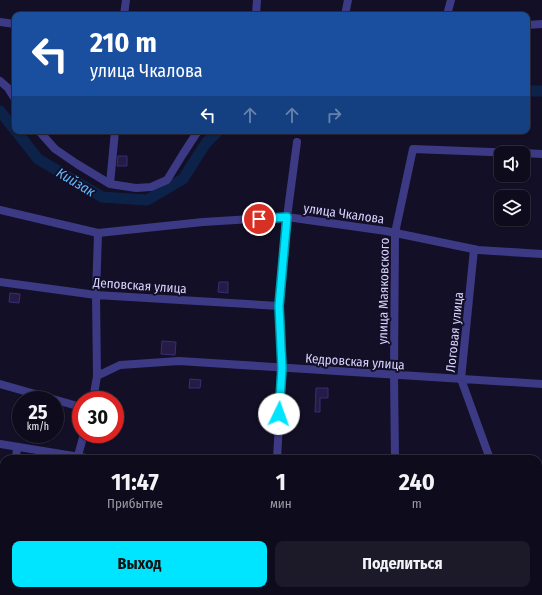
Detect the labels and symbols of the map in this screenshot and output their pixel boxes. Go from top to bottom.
water label: Кийзак [53,164,98,201]
street label: улица Чкалова [303,200,385,227]
pin [242,202,276,236]
street label: улица Маяковского [375,237,392,345]
street label: Деповская улица [92,275,187,296]
street label: Логовая улица [443,291,466,373]
street label: Кедровская улица [305,351,405,372]
speed limit sign: 30 [72,391,124,443]
position arrow [258,393,300,435]

